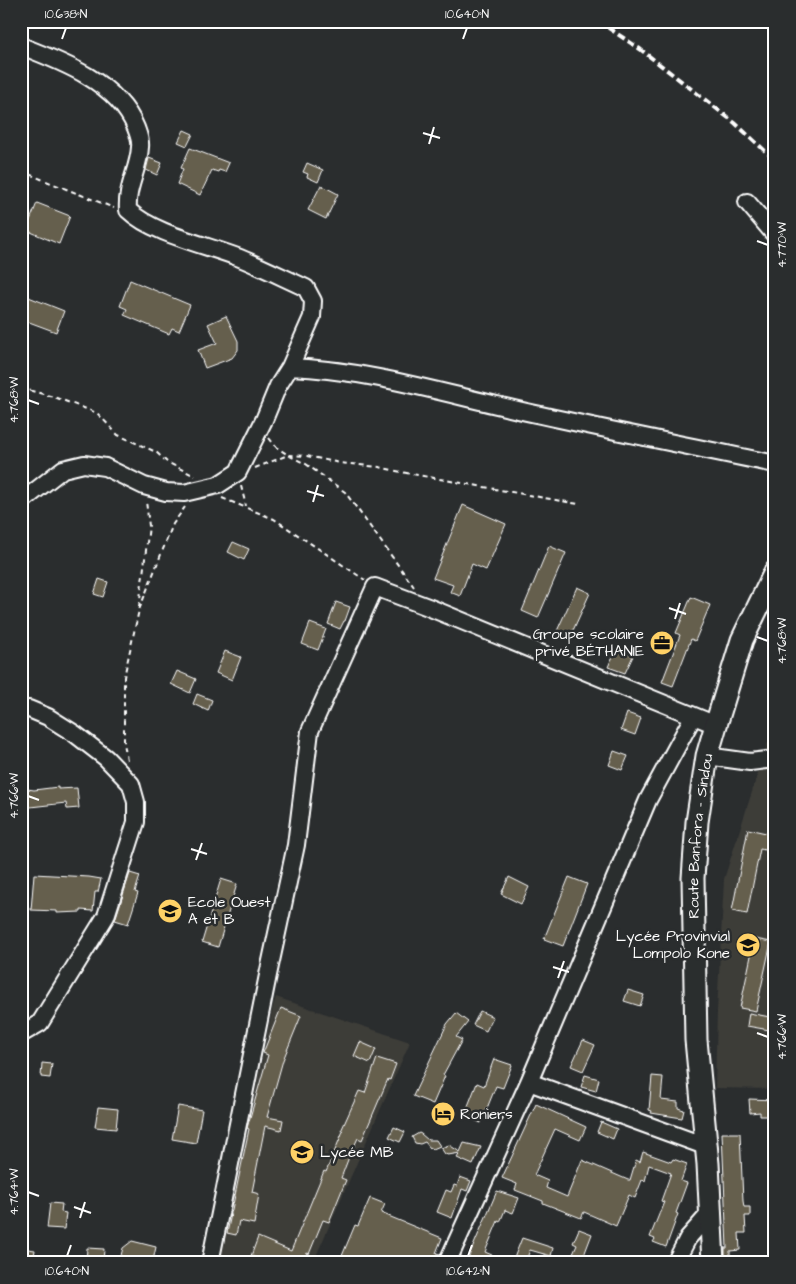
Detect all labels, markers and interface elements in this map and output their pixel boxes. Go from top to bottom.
text: 10.638°N [45,6,88,23]
text: 10.640°N [445,6,490,23]
text: 4.770°W [774,221,791,268]
text: 4.768°W [6,376,23,423]
text: 4.768°W [774,617,791,664]
place label: Groupe scolaire privé BÉTHANIE [533,624,644,662]
office icon: Groupe scolaire privé BÉTHANIE [649,630,675,656]
street label: Route Banfora - Sindou [683,752,718,919]
text: 4.766°W [6,772,23,819]
place label: Ecole Ouest A et B [188,892,271,930]
school or university icon: Ecole Ouest A et B [157,898,183,924]
place label: Lycée Provinvial Lompolo Kone [616,926,730,964]
school or university icon: Lycée Provinvial Lompolo Kone [735,932,761,958]
text: 4.766°W [774,1013,791,1060]
hotel icon: Roniers [430,1101,456,1127]
place label: Roniers [460,1104,513,1125]
school or university icon: Lycée MB [289,1139,315,1165]
place label: Lycée MB [320,1142,394,1164]
text: 4.764°W [6,1168,23,1215]
text: 10.640°N [45,1263,90,1280]
text: 10.642°N [446,1263,490,1280]

